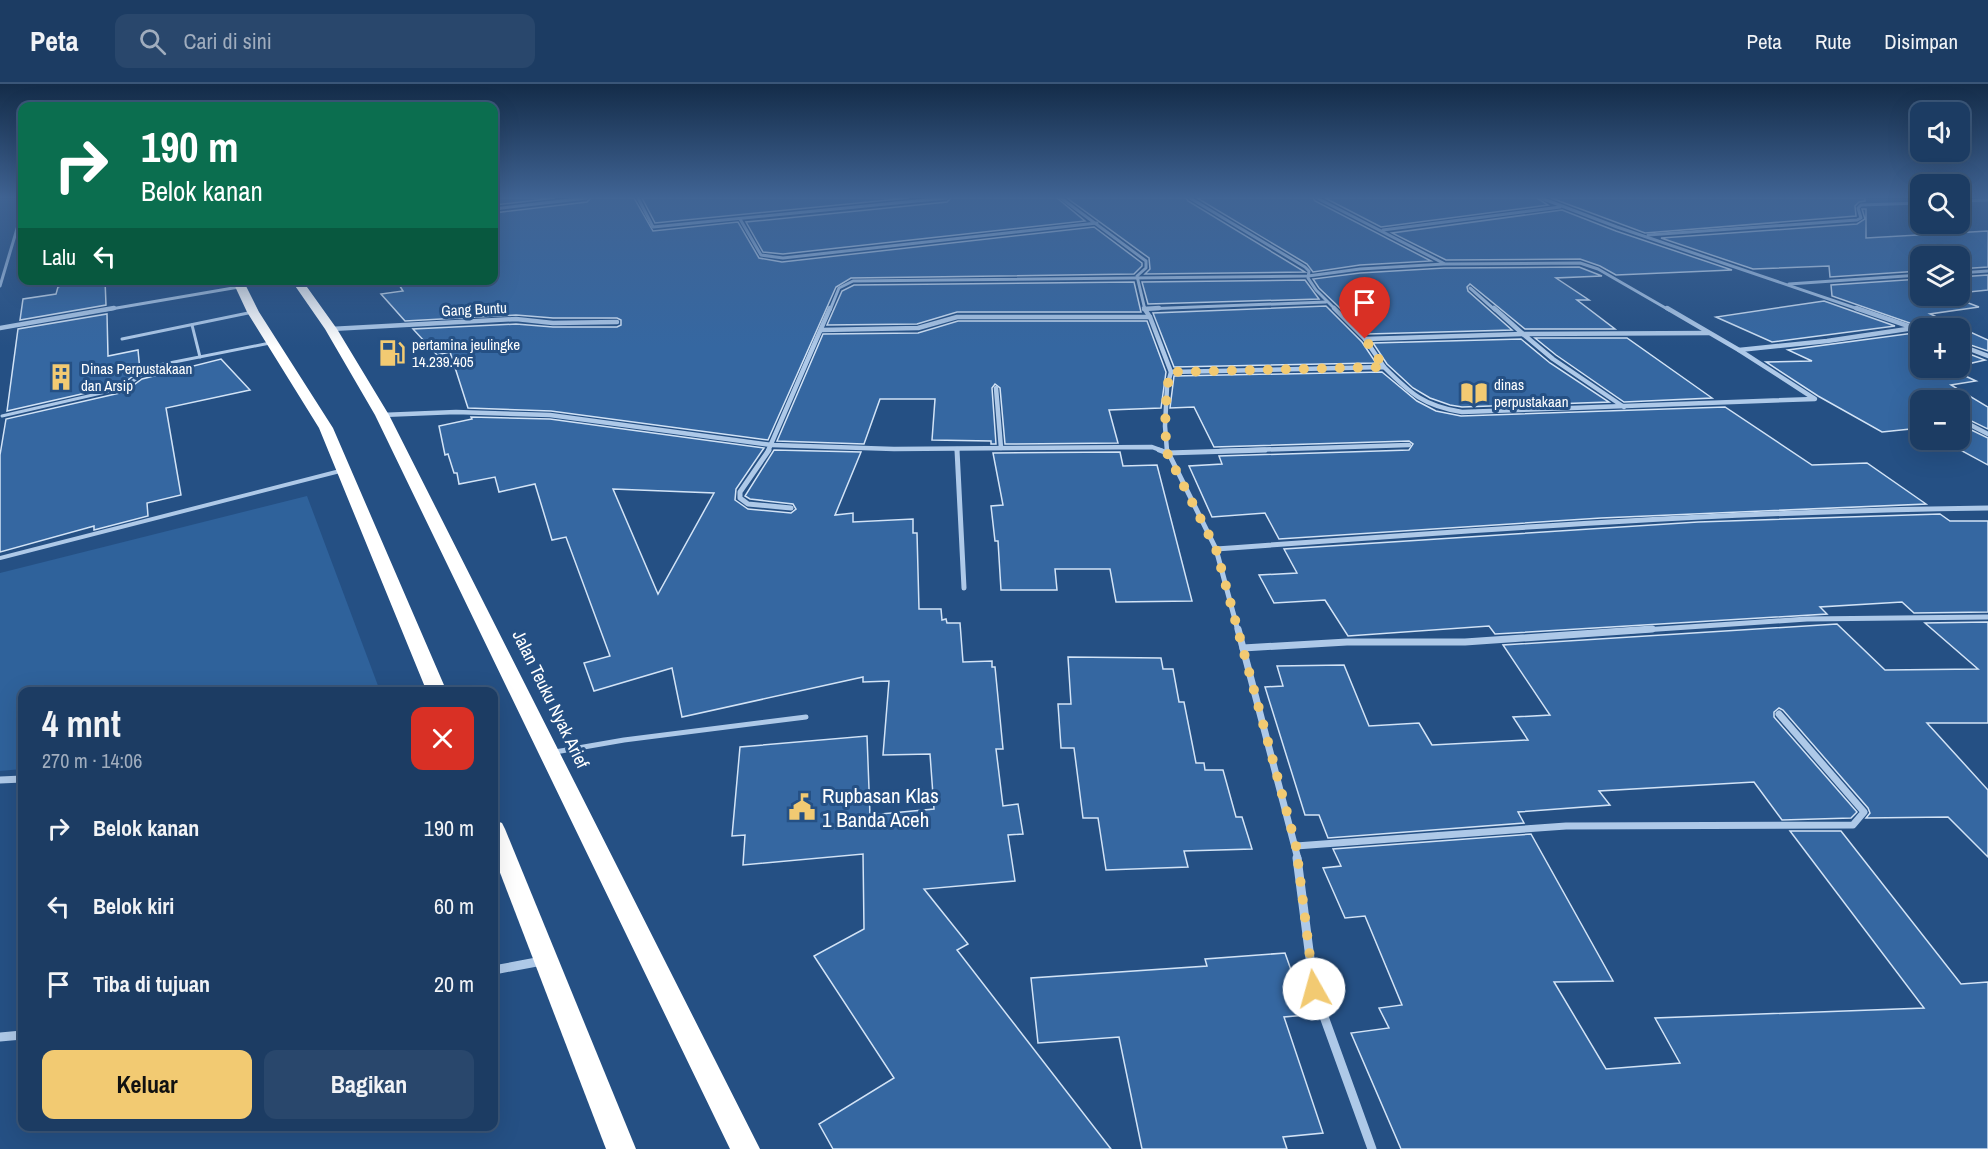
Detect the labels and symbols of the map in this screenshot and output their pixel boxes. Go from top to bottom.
pin [1339,277,1390,339]
street label: Gang Buntu [441,297,507,321]
place label: pertamina jeulingke 14.239.405 [412,334,520,372]
fuel station icon: pertamina jeulingke 14.239.405 [377,338,407,368]
place label: Dinas Perpustakaan dan Arsip [81,358,192,396]
building icon: Dinas Perpustakaan dan Arsip [46,362,76,392]
place label: dinas perpustakaan [1494,374,1569,412]
library icon: dinas perpustakaan [1459,378,1489,408]
street label: Jalan Teuku Nyak Arief [507,626,596,773]
place label: Rupbasan Klas 1 Banda Aceh [822,781,939,834]
public building icon: Rupbasan Klas 1 Banda Aceh [787,792,817,822]
position arrow [1282,957,1346,1021]

